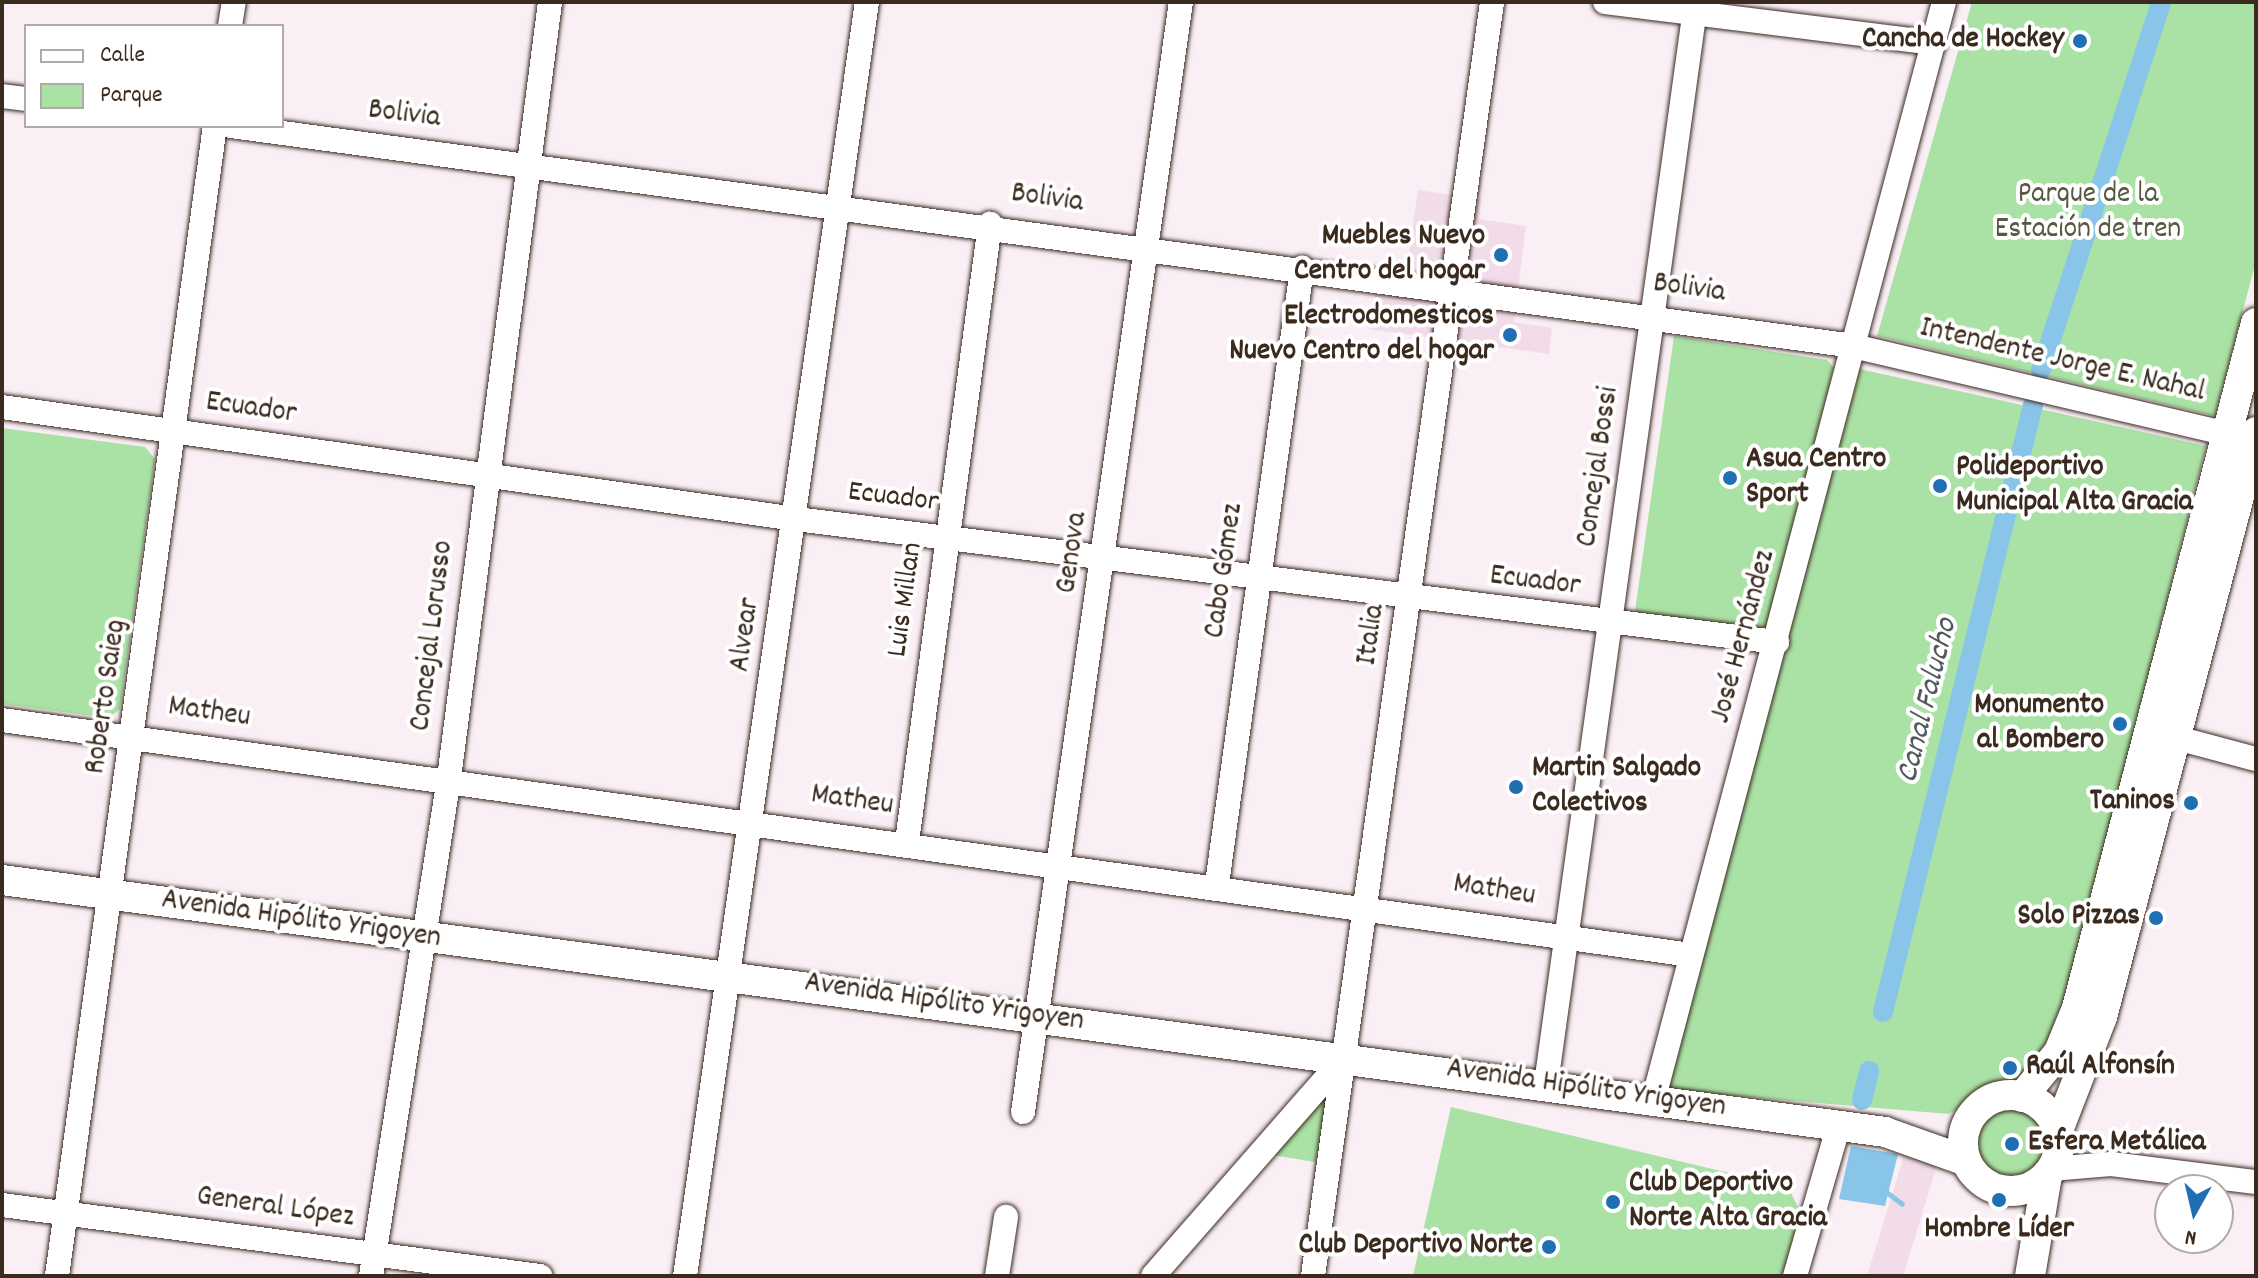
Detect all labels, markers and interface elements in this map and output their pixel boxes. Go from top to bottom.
place label: Cancha de Hockey [1862,23,2064,59]
legend [24,24,284,128]
marker: Cancha de Hockey [2071,32,2089,50]
text: Calle [100,39,145,73]
text: Parque [100,79,163,113]
street label: Bolivia [366,94,442,138]
street label: Bolivia [1009,177,1085,223]
park label: Parque de la Estación de tren [1995,178,2181,248]
place label: Muebles Nuevo Centro del hogar [1294,220,1485,290]
marker: Muebles Nuevo Centro del hogar [1492,246,1510,264]
street label: Bolivia [1651,267,1727,313]
place label: Electrodomesticos Nuevo Centro del hogar [1229,300,1494,370]
street label: Intendente Jorge E. Nahal [1916,312,2208,412]
marker: Electrodomesticos Nuevo Centro del hogar [1501,326,1519,344]
street label: Concejal Bossi [1571,385,1629,549]
street label: Ecuador [203,386,299,434]
place label: Asua Centro Sport [1746,443,1886,514]
place label: Polideportivo Municipal Alta Gracia [1956,451,2193,522]
marker: Asua Centro Sport [1721,469,1739,487]
street label: Ecuador [846,476,940,522]
marker: Polideportivo Municipal Alta Gracia [1931,477,1949,495]
street label: Cabo Gómez [1199,501,1253,641]
street label: Genova [1050,510,1098,596]
street label: Concejal Lorusso [404,539,464,733]
street label: Luis Millan [881,540,933,660]
street label: José Hernández [1705,546,1785,728]
street label: Ecuador [1488,560,1582,606]
street label: Alvear [724,596,770,674]
street label: Italia [1351,602,1395,668]
water label: Canal Falucho [1890,615,1968,787]
street label: Roberto Saieg [79,617,137,777]
place label: Monumento al Bombero [1974,689,2104,760]
street label: Matheu [166,690,252,738]
marker: Monumento al Bombero [2111,715,2129,733]
place label: Martin Salgado Colectivos [1532,752,1701,822]
street label: Matheu [809,778,895,826]
marker: Martin Salgado Colectivos [1507,778,1525,796]
place label: Taninos [2090,785,2175,821]
marker: Taninos [2182,794,2200,812]
street label: Matheu [1450,868,1538,916]
street label: Avenida Hipólito Yrigoyen [159,884,443,958]
place label: Solo Pizzas [2017,900,2140,936]
marker: Solo Pizzas [2147,909,2165,927]
street label: Avenida Hipólito Yrigoyen [802,967,1086,1041]
place label: Raúl Alfonsín [2026,1050,2175,1086]
street label: Avenida Hipólito Yrigoyen [1444,1053,1728,1127]
marker: Raúl Alfonsín [2001,1059,2019,1077]
place label: Esfera Metálica [2028,1126,2206,1162]
marker: Esfera Metálica [2003,1135,2021,1153]
place label: Club Deportivo Norte Alta Gracia [1629,1167,1827,1238]
north arrow [2154,1174,2234,1254]
street label: General López [194,1180,356,1238]
marker: Hombre Líder [1990,1191,2008,1209]
marker: Club Deportivo Norte Alta Gracia [1604,1193,1622,1211]
place label: Hombre Líder [1924,1213,2074,1249]
text: N [2183,1220,2198,1252]
place label: Club Deportivo Norte [1298,1229,1533,1265]
marker: Club Deportivo Norte [1540,1238,1558,1256]

